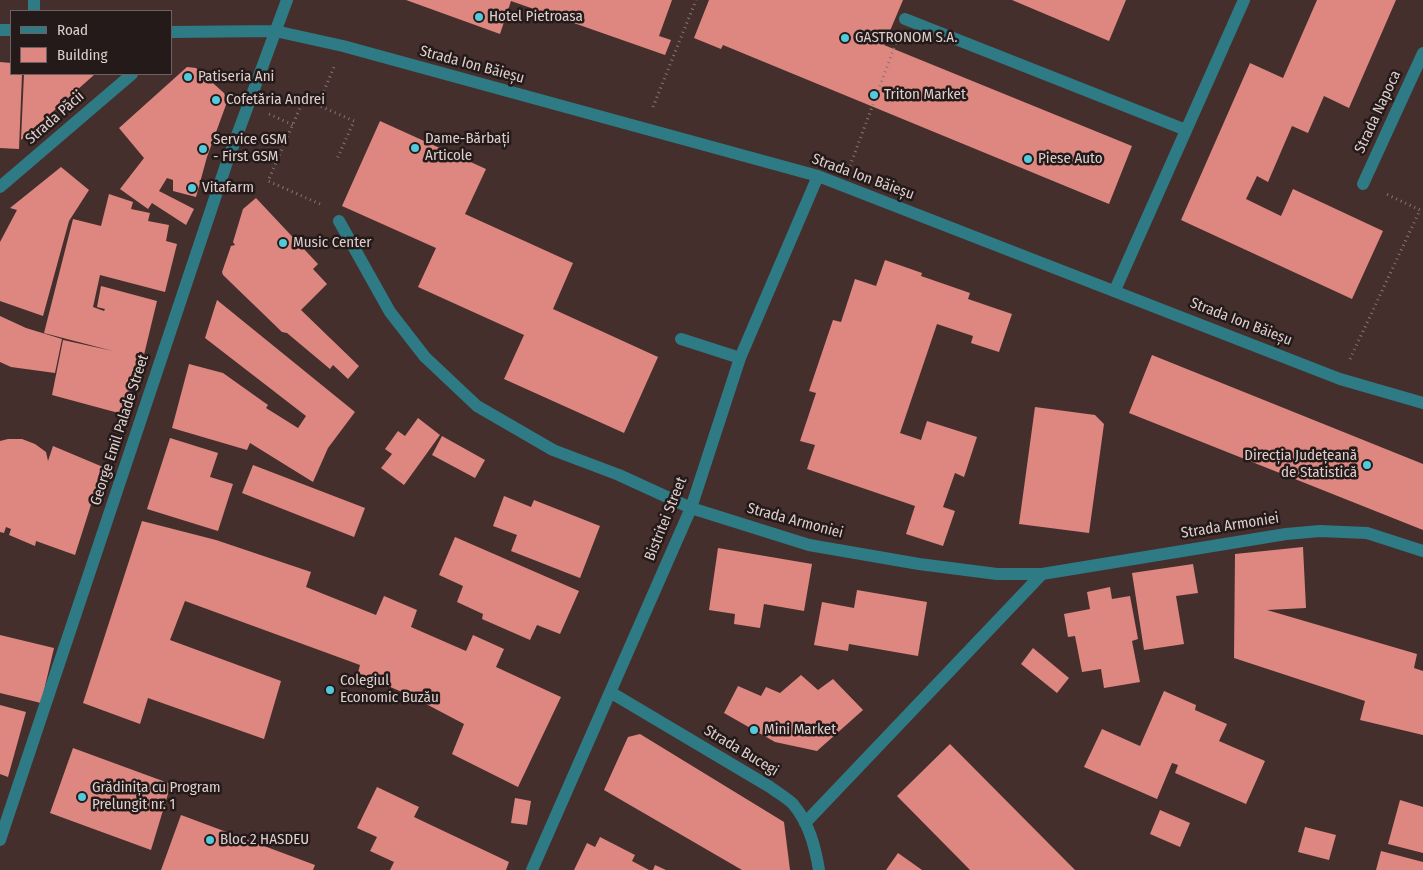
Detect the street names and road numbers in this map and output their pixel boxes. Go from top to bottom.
street label: Strada Ion Băieșu [418,42,526,88]
street label: Strada Napoca [1351,68,1405,156]
street label: Strada Păcii [22,88,88,148]
street label: Strada Ion Băieșu [809,150,917,204]
street label: Strada Ion Băieșu [1188,294,1294,350]
street label: George Emil Palade Street [87,352,153,508]
street label: Bistritei Street [641,475,691,563]
street label: Strada Armoniei [745,500,845,542]
street label: Strada Armoniei [1180,509,1280,543]
street label: Strada Bucegi [700,722,782,780]

